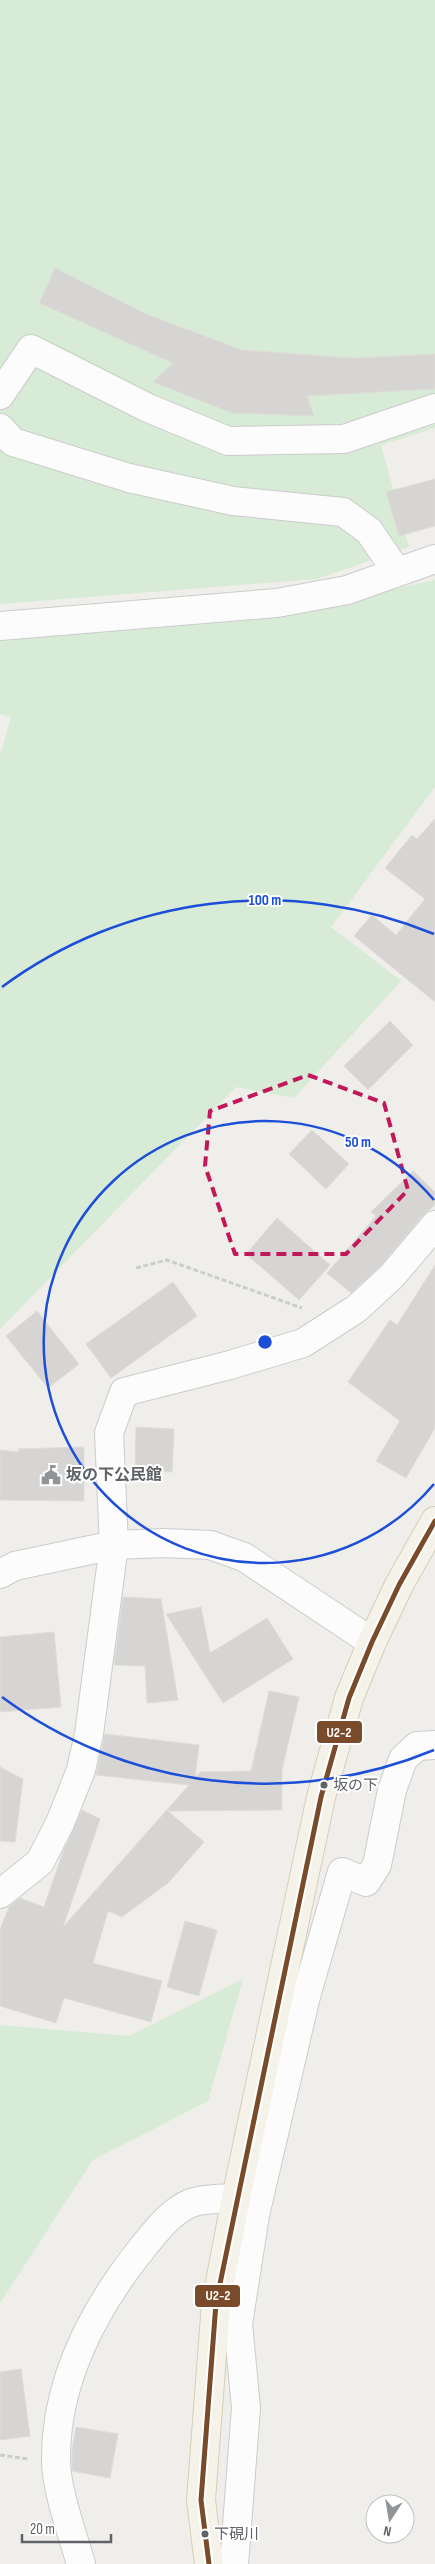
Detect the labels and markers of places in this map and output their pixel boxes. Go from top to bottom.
centre of rings [256,1333,274,1351]
public building icon: 坂の下公民館 [40,1464,62,1486]
place label: 坂の下公民館 [66,1466,162,1485]
place label: 坂の下 [333,1776,378,1795]
marker: 坂の下 [319,1780,329,1790]
place label: 下硯川 [214,2525,259,2544]
marker: 下硯川 [200,2529,210,2539]

